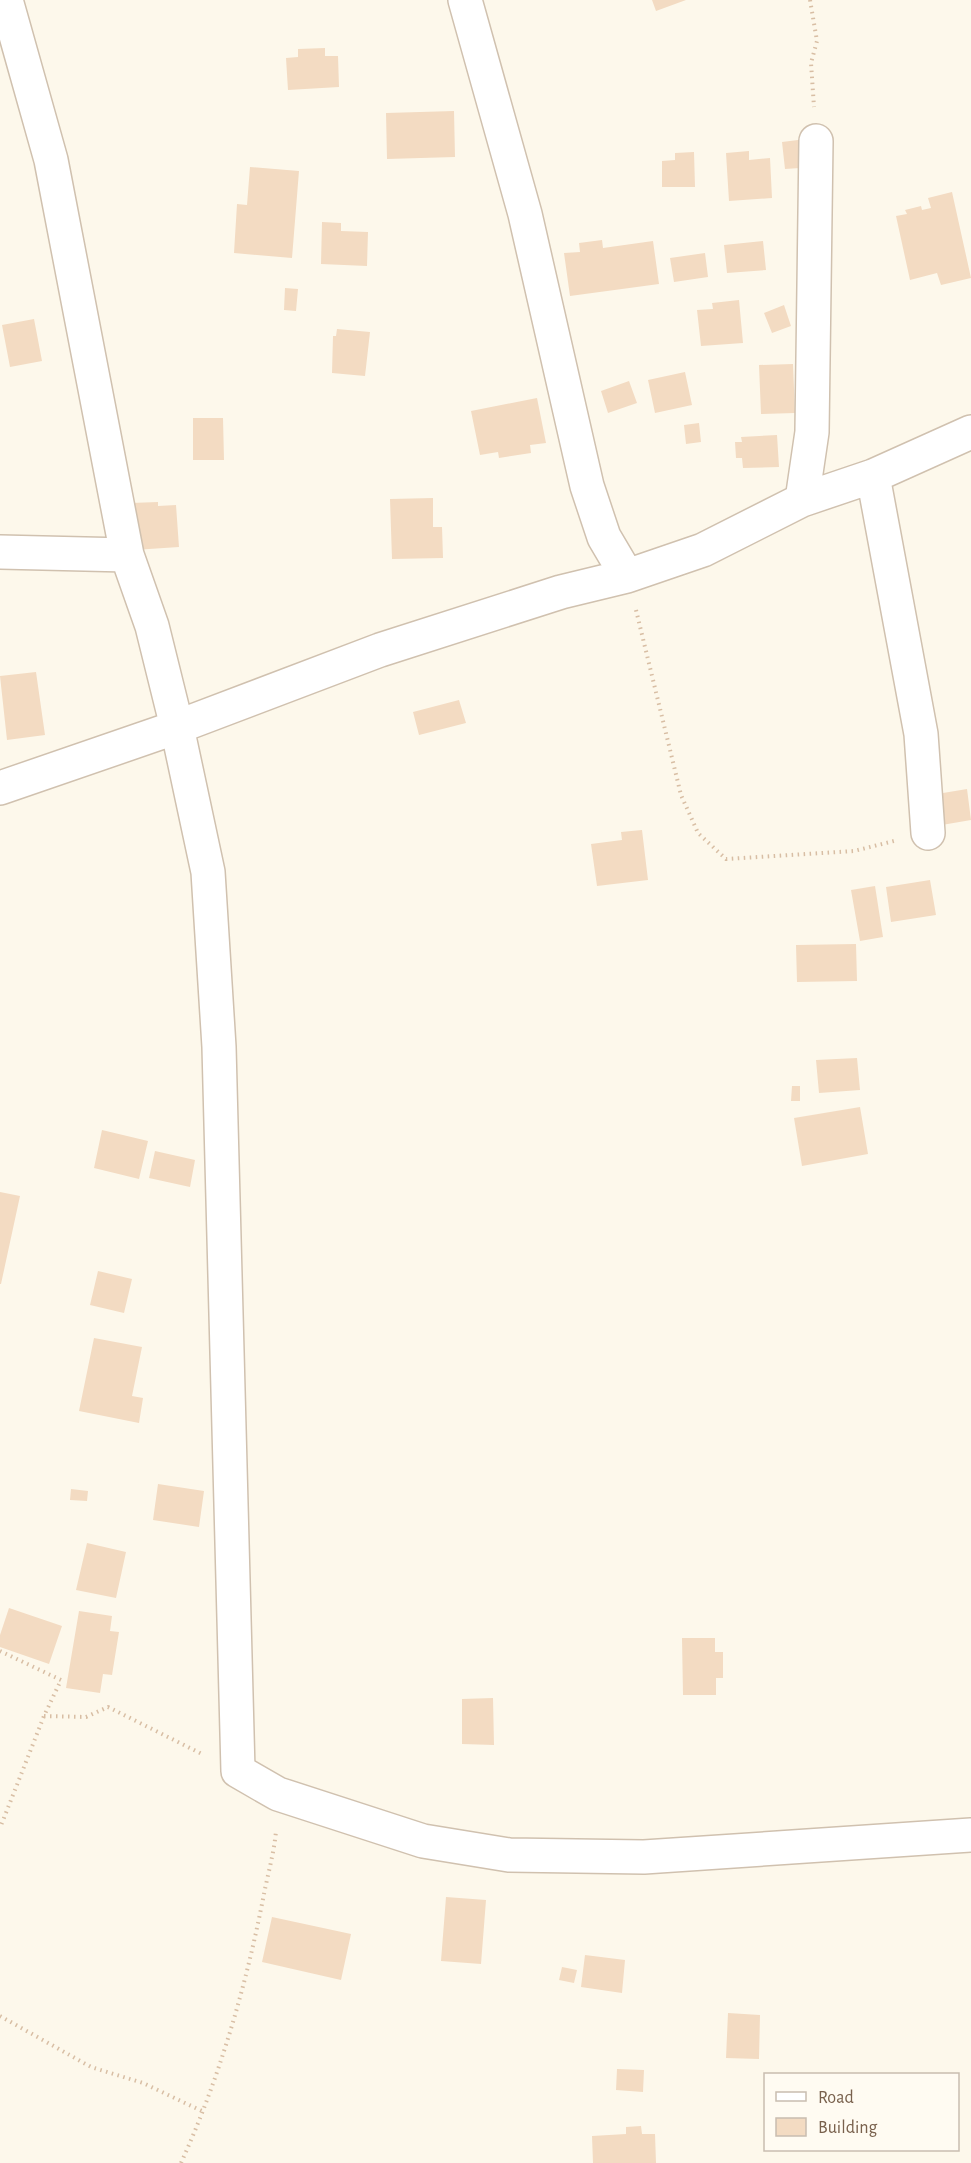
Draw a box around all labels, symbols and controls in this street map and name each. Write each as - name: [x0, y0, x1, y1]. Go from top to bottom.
- legend: [764, 2073, 959, 2151]
- text: Road: [818, 2089, 854, 2107]
- text: Building: [818, 2119, 878, 2137]

